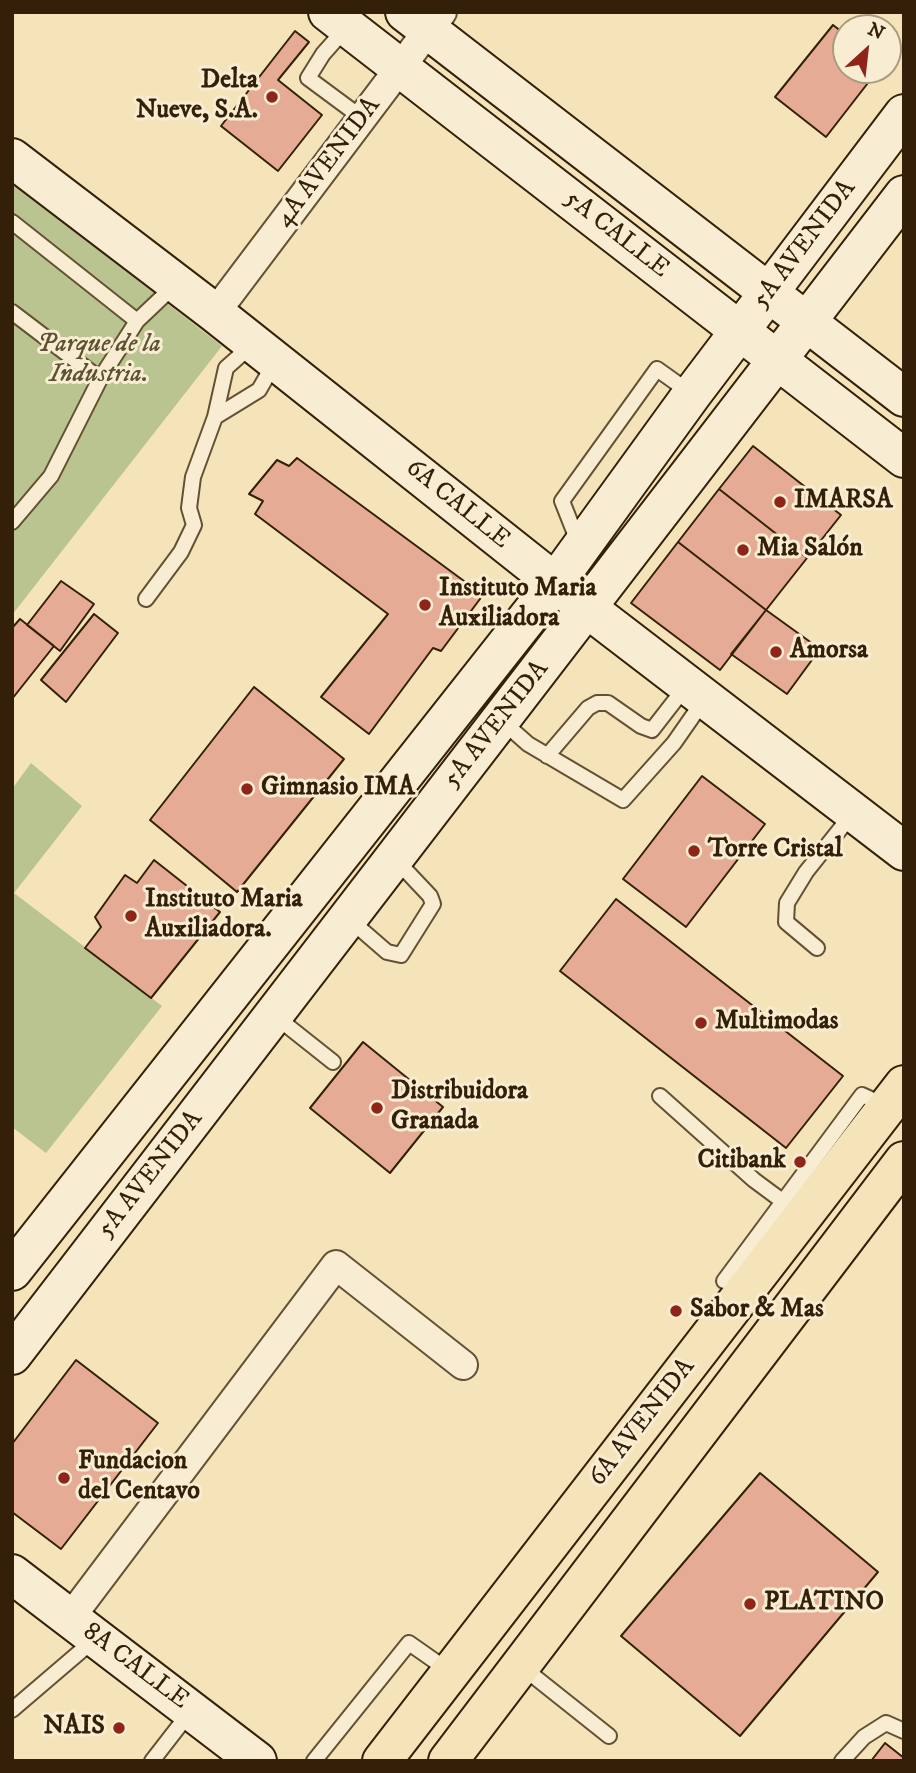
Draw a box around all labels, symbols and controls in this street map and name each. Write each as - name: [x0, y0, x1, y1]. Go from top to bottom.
- north arrow: [832, 14, 902, 84]
- text: N: [864, 18, 888, 45]
- place label: Delta Nueve, S.A.: [136, 66, 258, 128]
- marker: Delta Nueve, S.A.: [264, 89, 280, 105]
- street label: 4A AVENIDA: [270, 92, 388, 234]
- street label: 5A AVENIDA: [746, 174, 864, 316]
- street label: 5A CALLE: [557, 184, 675, 286]
- park label: Parque de la Industria.: [37, 330, 161, 392]
- street label: 6A CALLE: [398, 453, 516, 557]
- place label: IMARSA: [794, 486, 893, 518]
- marker: IMARSA: [772, 494, 788, 510]
- place label: Mia Salón: [757, 534, 863, 566]
- marker: Mia Salón: [735, 542, 751, 558]
- place label: Instituto Maria Auxiliadora: [439, 574, 597, 636]
- marker: Instituto Maria Auxiliadora: [417, 597, 433, 613]
- place label: Amorsa: [790, 636, 868, 668]
- marker: Amorsa: [768, 644, 784, 660]
- street label: 5A AVENIDA: [437, 655, 557, 795]
- place label: Gimnasio IMA: [261, 773, 415, 805]
- marker: Gimnasio IMA: [239, 781, 255, 797]
- place label: Torre Cristal: [708, 835, 843, 867]
- marker: Torre Cristal: [686, 843, 702, 859]
- place label: Instituto Maria Auxiliadora.: [145, 885, 303, 946]
- marker: Instituto Maria Auxiliadora.: [123, 908, 139, 924]
- place label: Multimodas: [715, 1007, 838, 1039]
- marker: Multimodas: [693, 1015, 709, 1031]
- place label: Distribuidora Granada: [391, 1077, 528, 1138]
- marker: Distribuidora Granada: [369, 1100, 385, 1116]
- street label: 5A AVENIDA: [91, 1105, 211, 1245]
- place label: Citibank: [698, 1146, 786, 1178]
- marker: Citibank: [792, 1154, 808, 1170]
- place label: Sabor & Mas: [690, 1295, 824, 1327]
- marker: Sabor & Mas: [668, 1303, 684, 1319]
- street label: 6A AVENIDA: [583, 1353, 703, 1493]
- place label: Fundacion del Centavo: [78, 1447, 200, 1508]
- marker: Fundacion del Centavo: [56, 1470, 72, 1486]
- place label: PLATINO: [764, 1588, 884, 1620]
- marker: PLATINO: [742, 1596, 758, 1612]
- street label: 8A CALLE: [76, 1617, 194, 1717]
- place label: NAIS: [43, 1712, 105, 1744]
- marker: NAIS: [111, 1720, 127, 1736]

